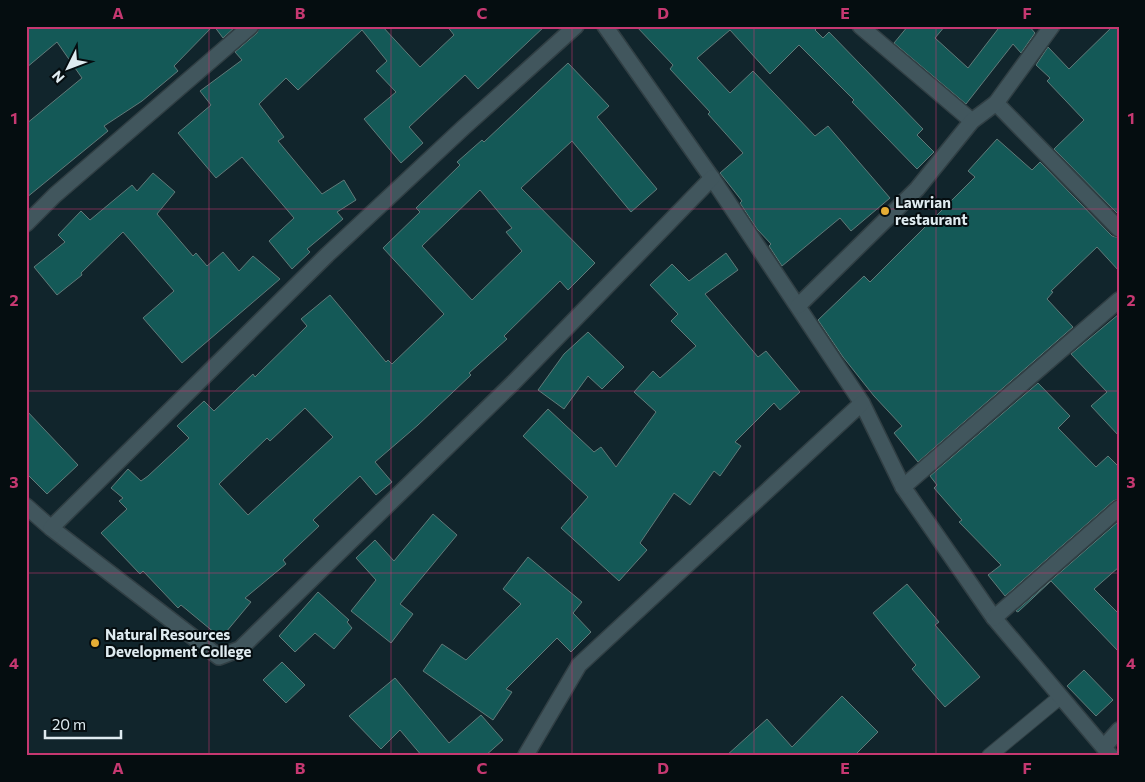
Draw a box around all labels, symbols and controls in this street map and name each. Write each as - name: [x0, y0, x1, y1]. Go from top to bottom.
- text: A: [112, 3, 124, 22]
- text: B: [295, 3, 306, 22]
- text: C: [477, 3, 488, 22]
- text: D: [657, 3, 669, 22]
- text: E: [840, 3, 850, 22]
- text: F: [1022, 3, 1032, 22]
- north arrow: [42, 42, 92, 92]
- text: N: [48, 67, 68, 87]
- text: 1: [10, 108, 18, 127]
- text: 1: [1127, 108, 1135, 127]
- place label: Lawrian restaurant: [895, 193, 968, 228]
- marker: Lawrian restaurant: [879, 205, 891, 217]
- text: 2: [9, 290, 19, 309]
- text: 2: [1126, 290, 1136, 309]
- text: 3: [9, 472, 19, 491]
- text: 3: [1126, 472, 1136, 491]
- place label: Natural Resources Development College: [105, 625, 252, 660]
- marker: Natural Resources Development College: [89, 637, 101, 649]
- text: 4: [9, 653, 19, 672]
- text: 4: [1126, 653, 1136, 672]
- scale bar: [45, 707, 121, 739]
- text: 20 m: [52, 715, 86, 733]
- text: A: [112, 758, 124, 777]
- text: B: [295, 758, 306, 777]
- text: C: [477, 758, 488, 777]
- text: D: [657, 758, 669, 777]
- text: E: [840, 758, 850, 777]
- text: F: [1022, 758, 1032, 777]

